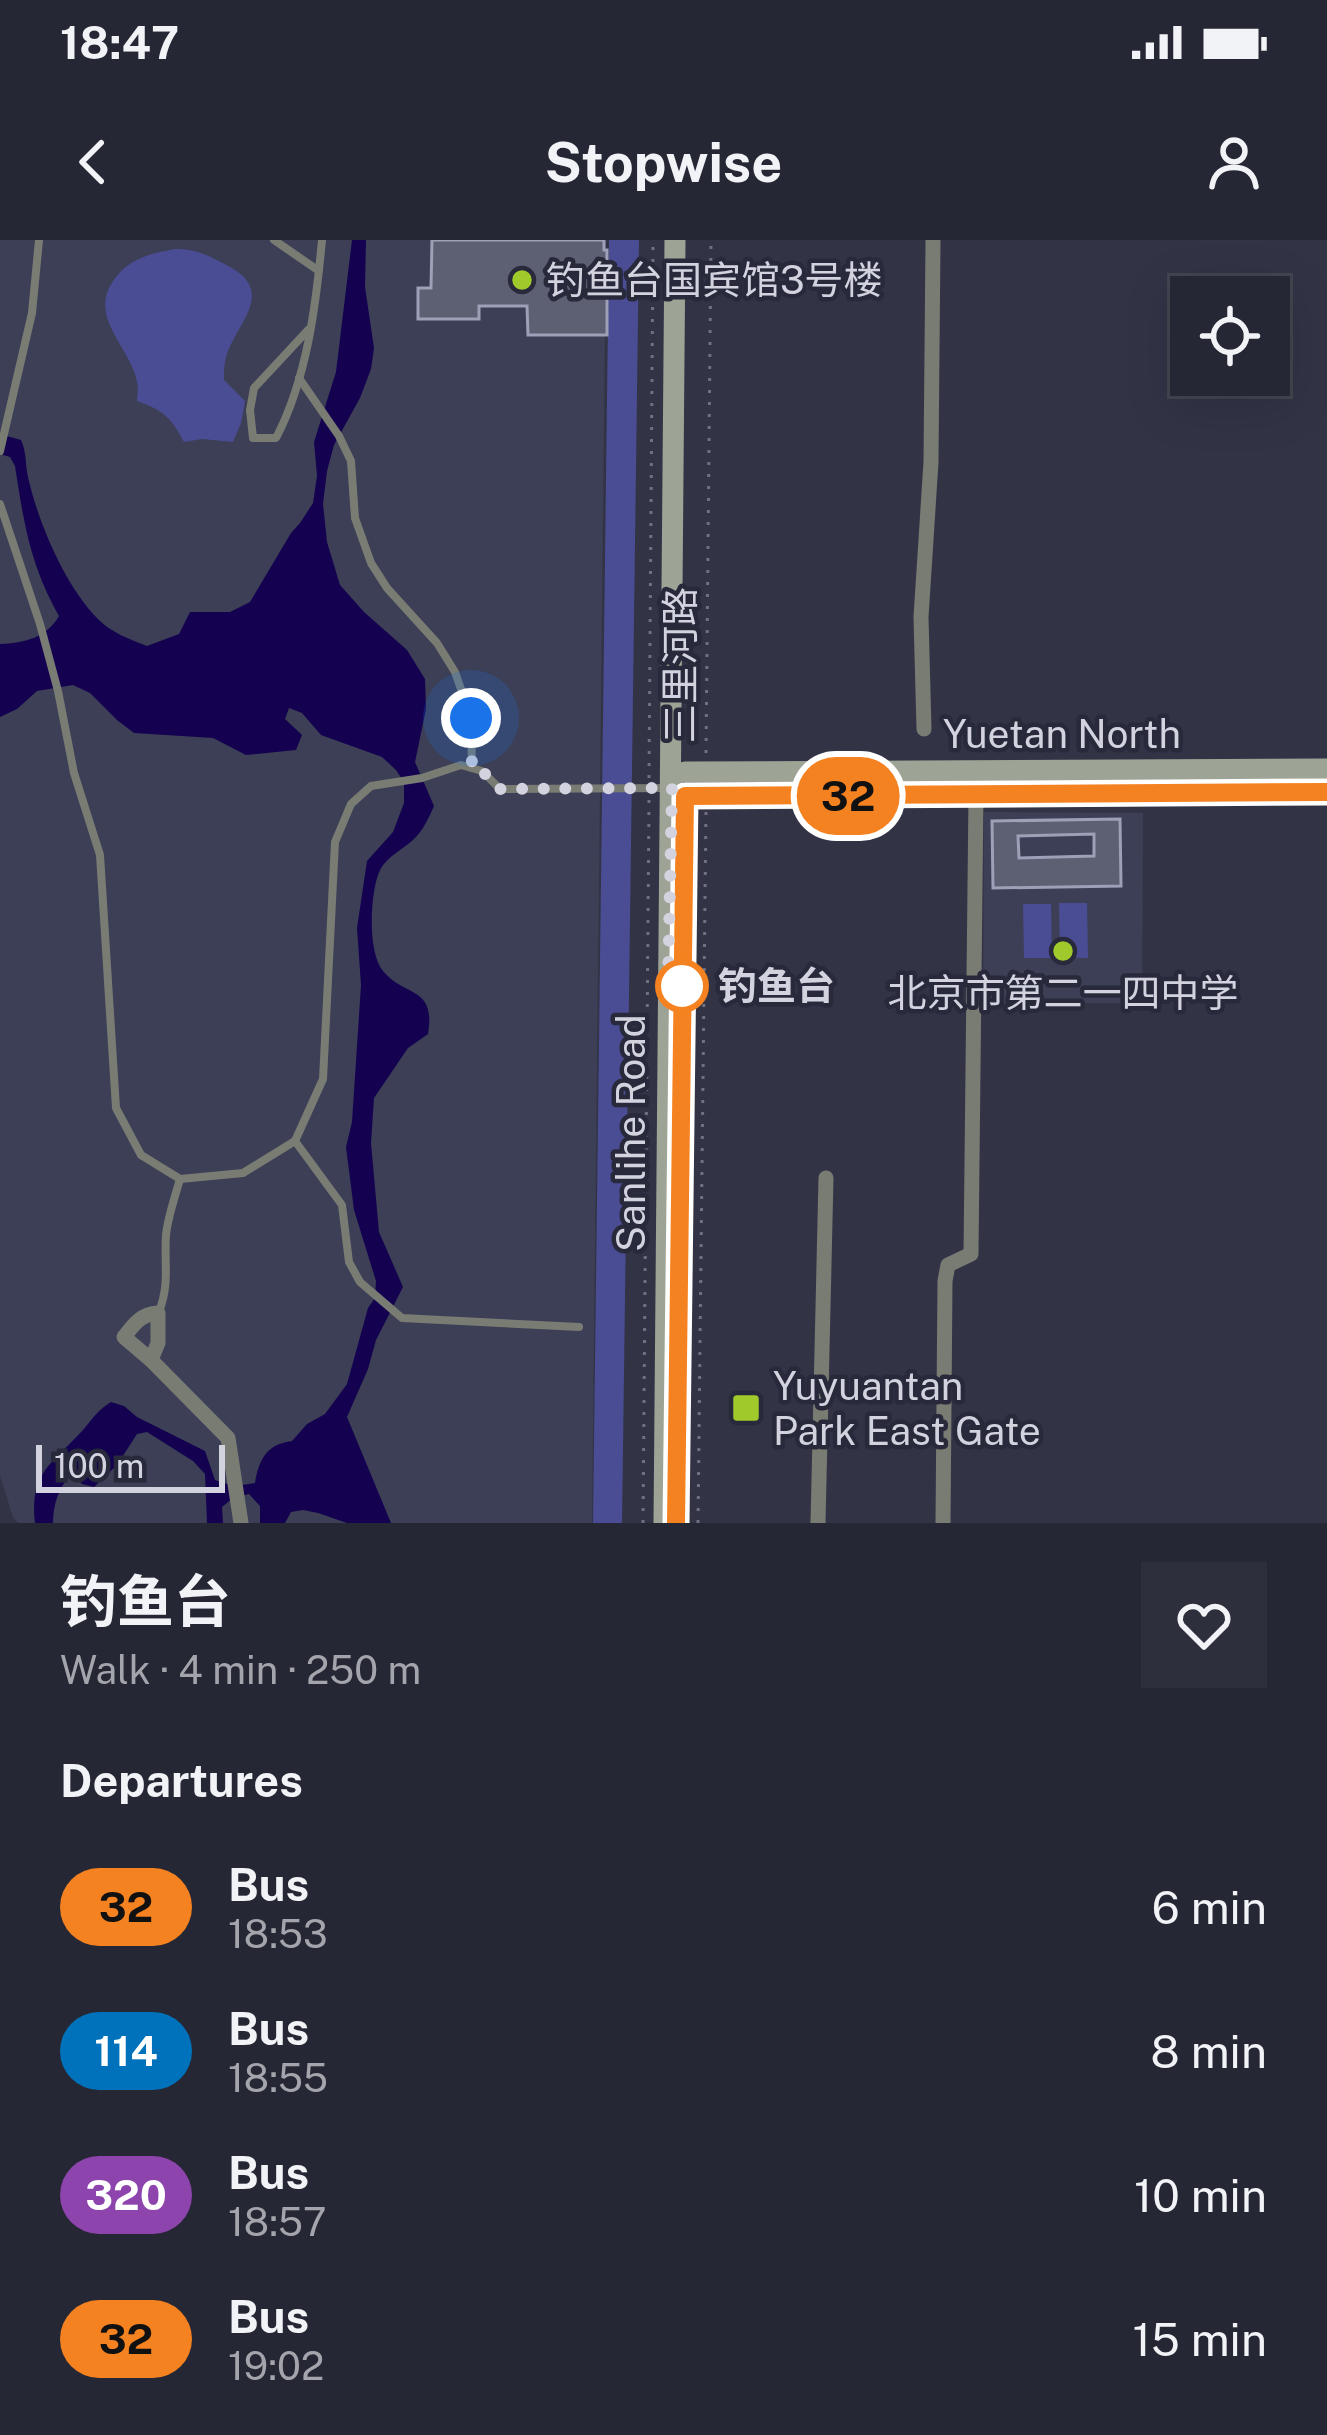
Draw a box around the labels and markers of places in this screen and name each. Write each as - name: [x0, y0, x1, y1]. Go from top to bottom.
- place label: 钓鱼台国宾馆3号楼: [546, 257, 883, 303]
- marker: 钓鱼台国宾馆3号楼: [509, 267, 535, 293]
- marker: 北京市第二一四中学: [1050, 938, 1076, 964]
- marker: 钓鱼台: [657, 961, 707, 1011]
- place label: 钓鱼台: [718, 963, 835, 1009]
- place label: 北京市第二一四中学: [887, 970, 1239, 1016]
- place label: Yuyuantan Park East Gate: [773, 1363, 1041, 1454]
- marker: Yuyuantan Park East Gate: [730, 1392, 762, 1424]

